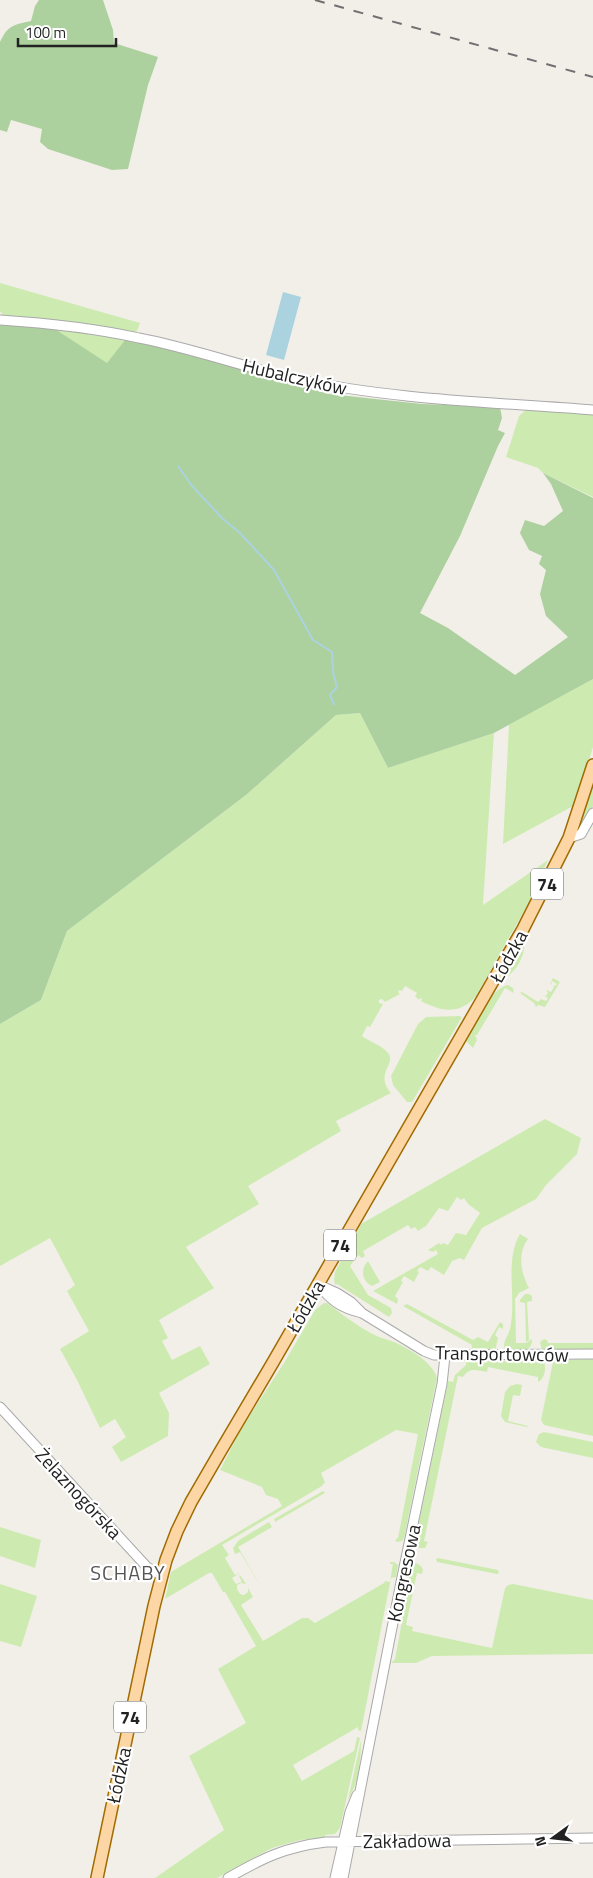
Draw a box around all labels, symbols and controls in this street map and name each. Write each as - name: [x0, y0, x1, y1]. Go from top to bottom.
- scale bar: [18, 15, 115, 47]
- text: 100 m: [25, 21, 66, 44]
- street label: Hubalczyków: [240, 350, 350, 402]
- road number: 74: [531, 869, 563, 900]
- street label: Łódzka: [481, 924, 535, 989]
- road number: 74: [324, 1230, 356, 1260]
- street label: Łódzka: [278, 1274, 332, 1339]
- street label: Transportowców: [435, 1337, 569, 1369]
- street label: Żelaznogórska: [29, 1441, 130, 1546]
- street label: Kongresowa: [379, 1521, 428, 1625]
- district label: SCHABY: [90, 1557, 166, 1588]
- road number: 74: [114, 1701, 146, 1732]
- street label: Łódzka: [98, 1744, 138, 1807]
- north arrow: [528, 1813, 578, 1863]
- street label: Zakładowa: [363, 1825, 452, 1855]
- text: N: [529, 1834, 551, 1849]

